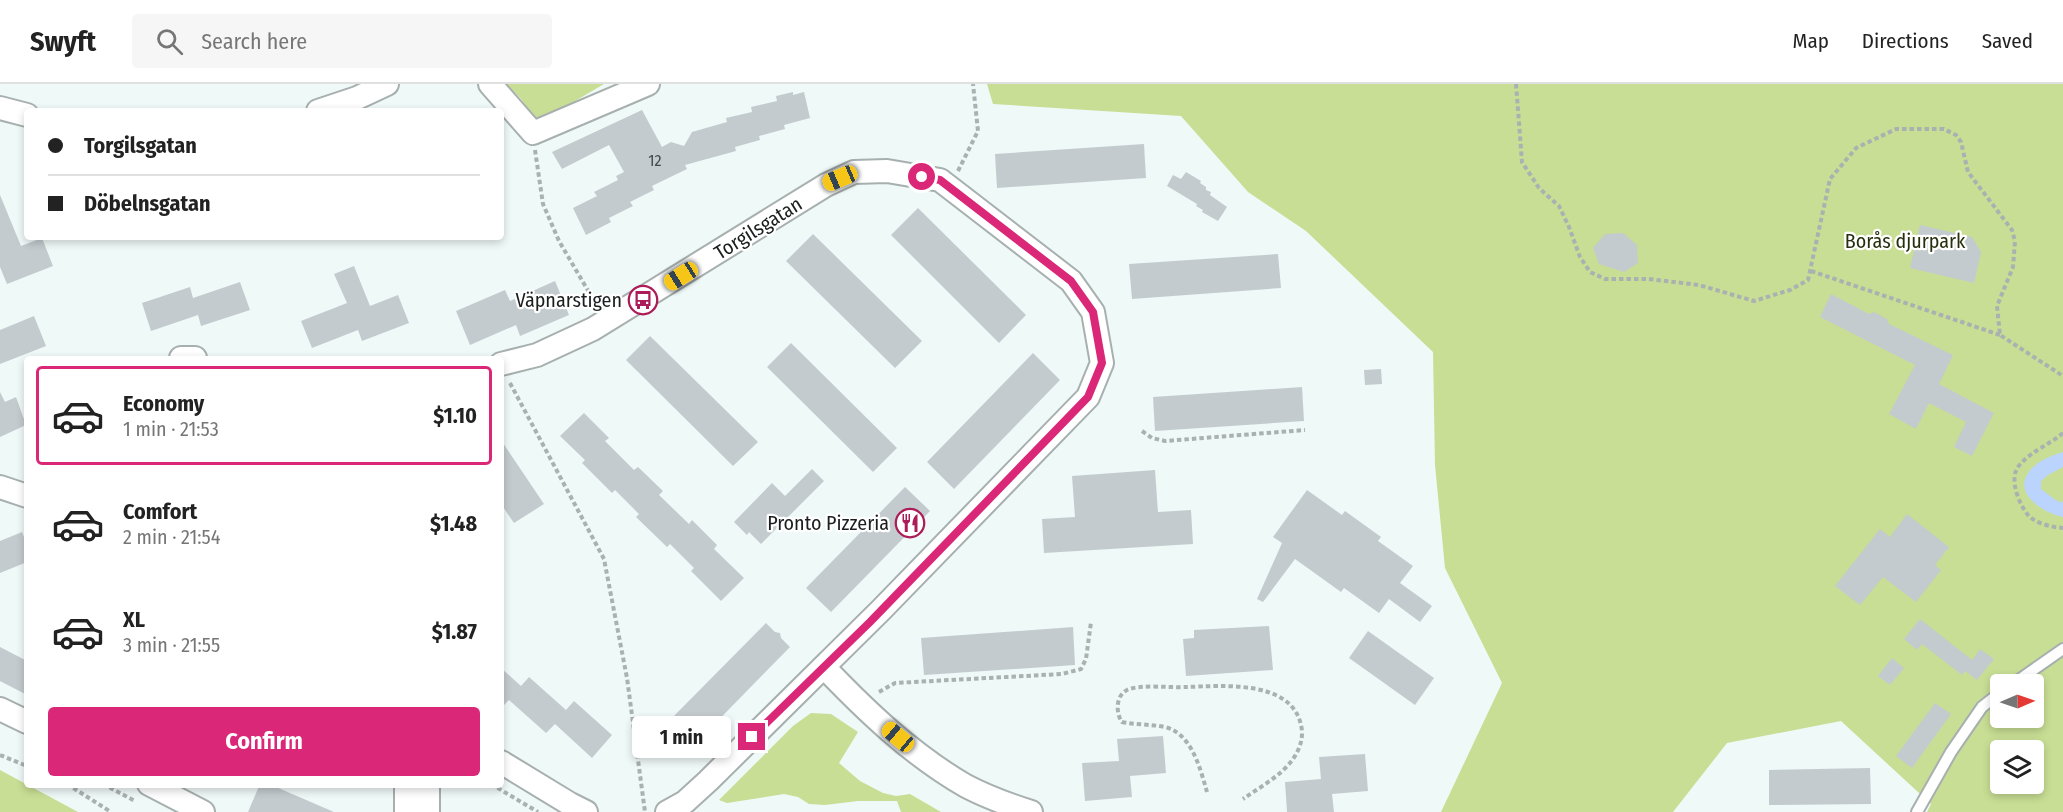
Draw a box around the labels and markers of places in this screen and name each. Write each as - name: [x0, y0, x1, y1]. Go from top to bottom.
- bus stop icon: Väpnarstigen: [627, 284, 659, 316]
- place label: Väpnarstigen: [516, 288, 622, 312]
- restaurant icon: Pronto Pizzeria: [894, 507, 926, 539]
- place label: Pronto Pizzeria: [767, 511, 889, 535]

